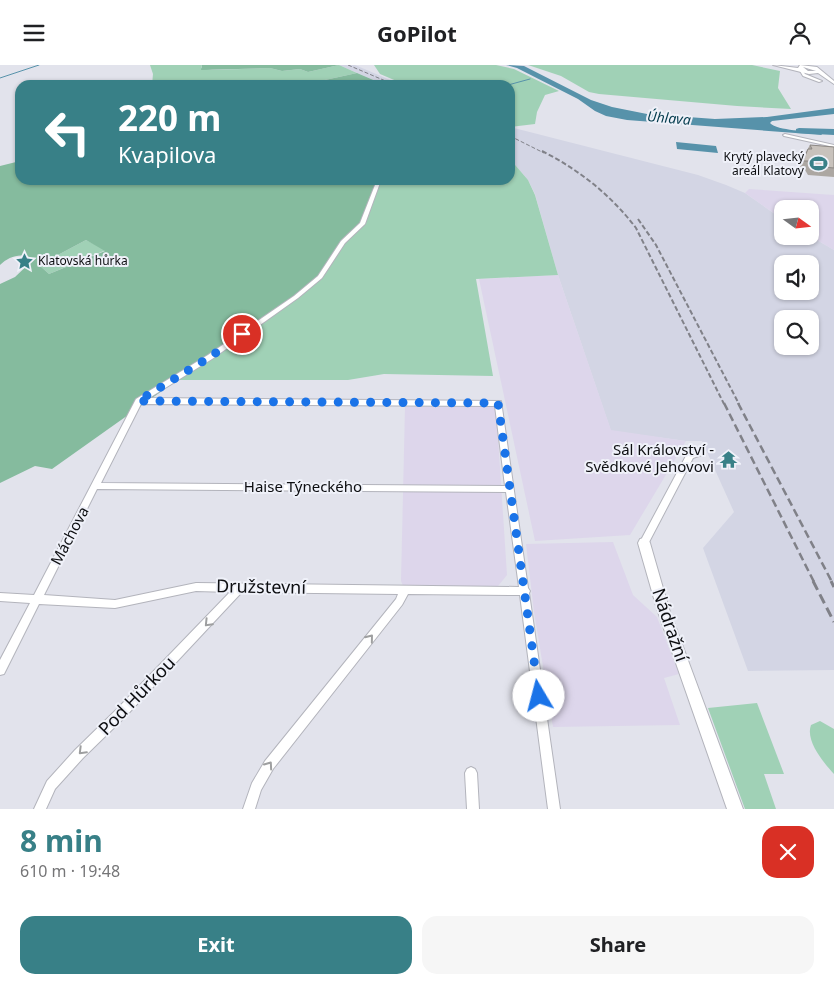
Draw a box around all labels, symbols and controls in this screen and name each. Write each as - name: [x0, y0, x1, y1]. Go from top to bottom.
- text: GoPilot: [377, 18, 457, 48]
- icon: menu: [20, 19, 48, 47]
- icon: person: [786, 19, 814, 47]
- text: 220 m: [118, 94, 221, 141]
- icon: left: [35, 100, 100, 165]
- water label: Úhlava: [646, 106, 692, 129]
- text: Kvapilova: [118, 139, 216, 169]
- place label: Krytý plavecký areál Klatovy: [724, 148, 805, 179]
- sports icon: Krytý plavecký areál Klatovy: [808, 154, 828, 174]
- north arrow: [774, 200, 819, 245]
- map controls: [774, 200, 819, 355]
- place icon: Klatovská hůrka: [14, 251, 34, 271]
- place label: Klatovská hůrka: [38, 252, 128, 269]
- button: sound: [774, 255, 819, 300]
- button: search: [774, 310, 819, 355]
- pin: [221, 313, 263, 355]
- icon: arrive: [228, 320, 256, 348]
- place label: Sál Království - Svědkové Jehovovi: [585, 439, 714, 476]
- temple icon: Sál Království - Svědkové Jehovovi: [718, 449, 738, 469]
- street label: Haise Týneckého: [244, 476, 362, 496]
- street label: Máchova: [45, 503, 93, 568]
- street label: Družstevní: [216, 573, 307, 599]
- street label: Nádražní: [647, 585, 695, 665]
- one-way arrow: [205, 617, 214, 626]
- one-way arrow: [365, 635, 373, 644]
- street label: Pod Hůrkou: [93, 651, 180, 740]
- position arrow: [512, 669, 564, 721]
- one-way arrow: [79, 745, 88, 754]
- one-way arrow: [263, 761, 272, 771]
- text: 8 min: [20, 820, 103, 861]
- button: close: [762, 826, 814, 878]
- text: 610 m · 19:48: [20, 860, 120, 882]
- button: Exit: [20, 916, 412, 974]
- button: Share: [422, 916, 814, 974]

